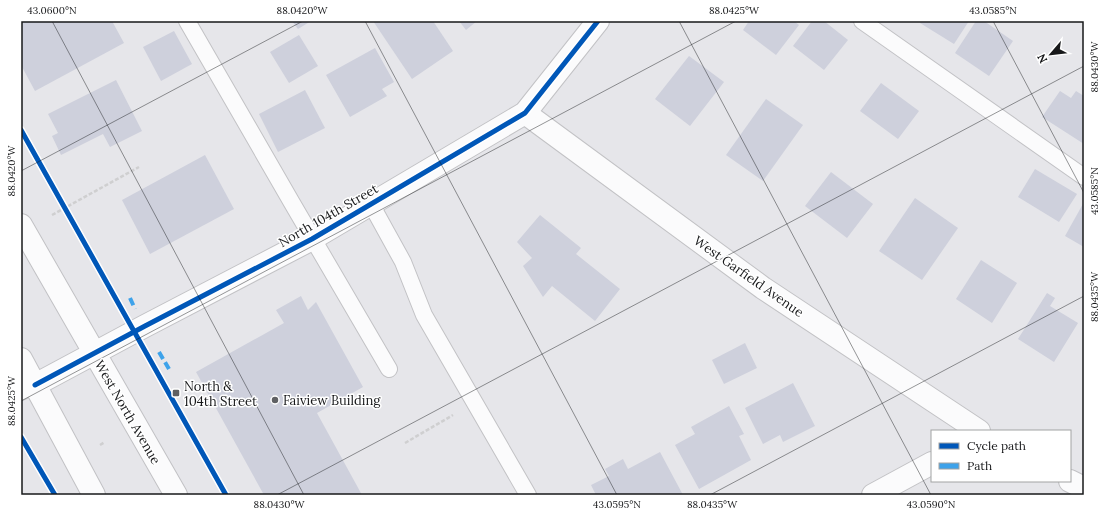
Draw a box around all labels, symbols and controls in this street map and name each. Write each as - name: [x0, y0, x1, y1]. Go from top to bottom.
- text: 43.0600°N: [27, 4, 77, 17]
- text: 88.0420°W: [277, 4, 328, 17]
- text: 88.0425°W: [709, 4, 760, 17]
- text: 43.0585°N: [969, 4, 1017, 17]
- north arrow: [1031, 34, 1071, 74]
- text: 88.0430°W: [1088, 40, 1101, 92]
- text: N: [1034, 51, 1050, 66]
- text: 88.0420°W: [5, 145, 18, 196]
- text: 43.0585°N: [1088, 167, 1101, 215]
- street label: North 104th Street: [275, 180, 381, 251]
- street label: West Garfield Avenue: [691, 232, 807, 321]
- text: 88.0435°W: [1088, 271, 1101, 322]
- street label: West North Avenue: [91, 357, 164, 467]
- text: 88.0425°W: [5, 375, 18, 426]
- place label: North & 104th Street: [184, 378, 257, 410]
- marker: North & 104th Street: [171, 388, 181, 398]
- place label: Faiview Building: [283, 392, 381, 409]
- marker: Faiview Building: [270, 395, 280, 405]
- legend: [931, 430, 1071, 482]
- text: Cycle path: [967, 438, 1026, 453]
- text: Path: [967, 458, 992, 473]
- text: 88.0430°W: [254, 498, 306, 511]
- text: 43.0595°N: [593, 498, 641, 511]
- text: 88.0435°W: [687, 498, 738, 511]
- text: 43.0590°N: [907, 498, 956, 511]

